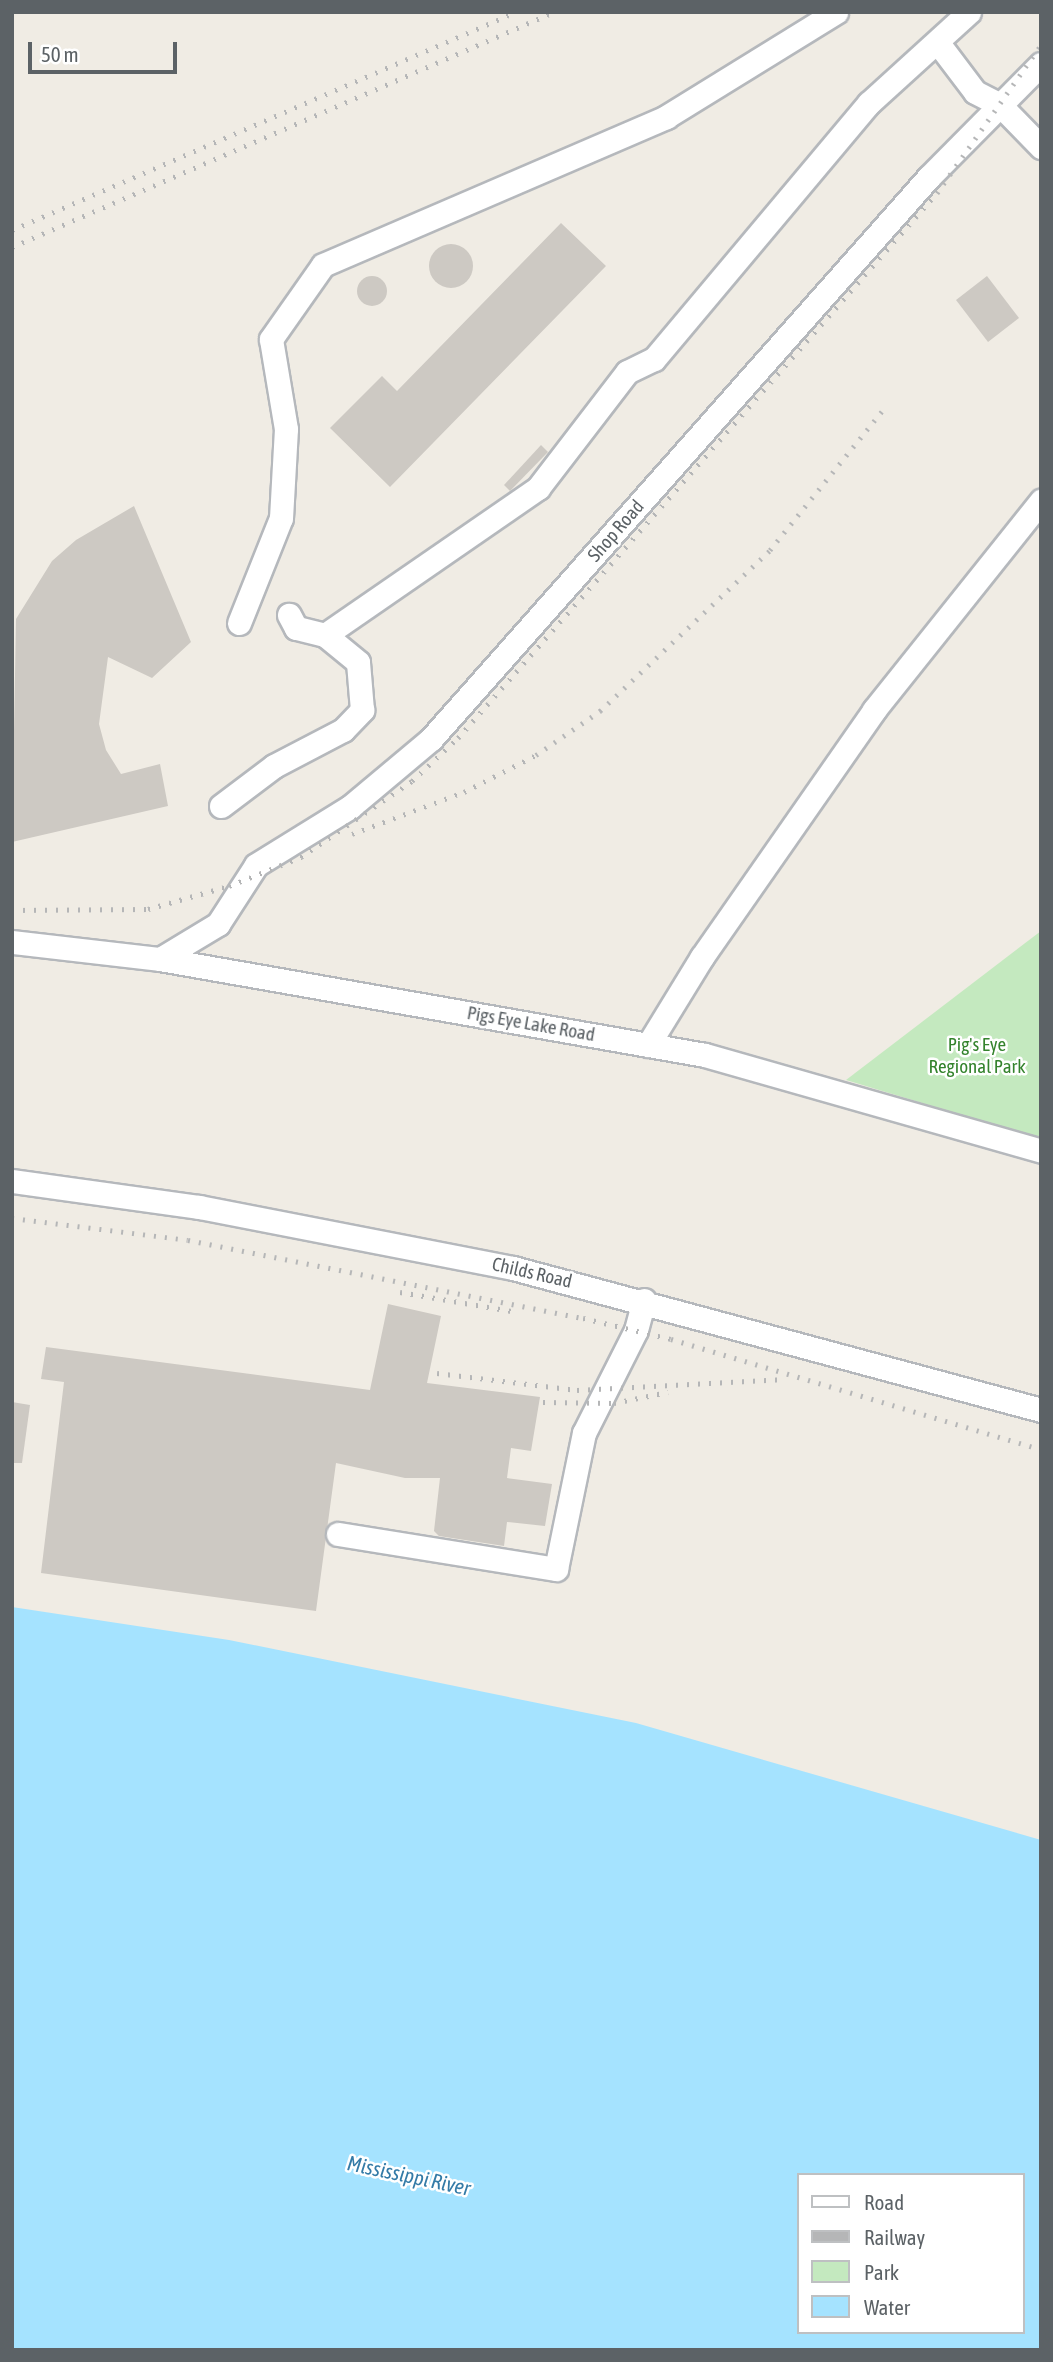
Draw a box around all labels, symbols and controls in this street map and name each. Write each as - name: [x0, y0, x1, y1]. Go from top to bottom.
- scale bar: [32, 28, 180, 72]
- text: 50 m: [41, 42, 79, 66]
- street label: Shop Road: [583, 496, 649, 566]
- street label: Pigs Eye Lake Road: [465, 1002, 597, 1046]
- park label: Pig's Eye Regional Park: [928, 1034, 1026, 1078]
- street label: Childs Road: [490, 1253, 574, 1293]
- water label: Mississippi River: [345, 2150, 473, 2200]
- legend: [797, 2173, 1025, 2334]
- text: Road: [864, 2190, 904, 2214]
- text: Railway: [864, 2225, 925, 2249]
- text: Park: [864, 2260, 899, 2284]
- text: Water: [864, 2295, 910, 2319]

